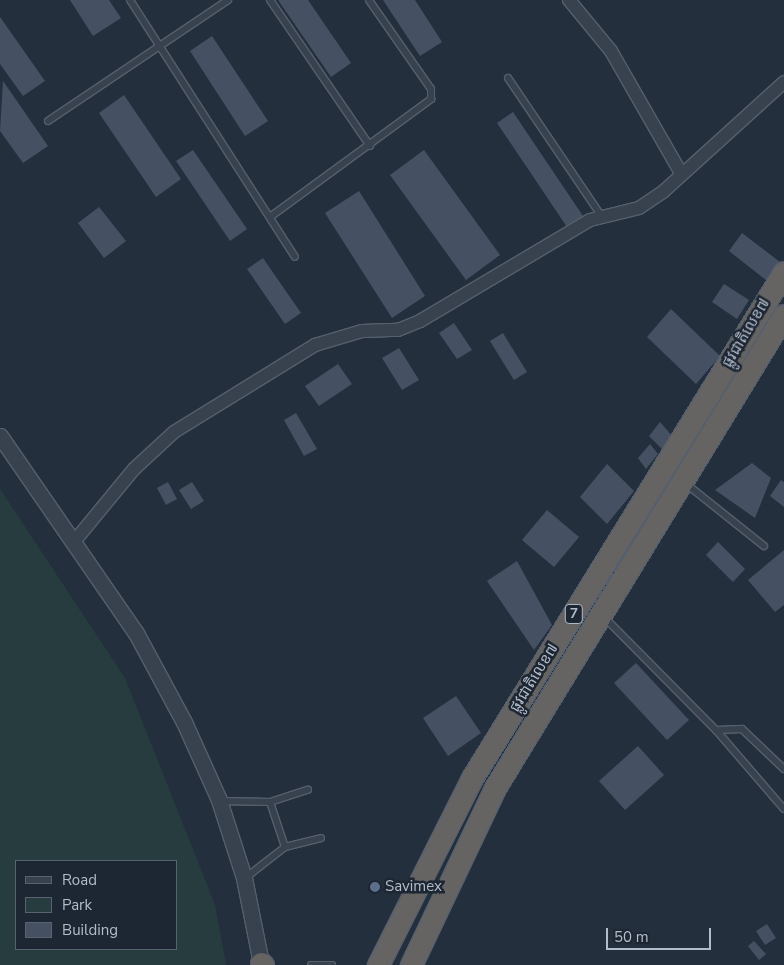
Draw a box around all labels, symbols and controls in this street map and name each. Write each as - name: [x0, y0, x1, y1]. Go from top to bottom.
- street label: ផ្លូវជាតិលេខ៧: [718, 295, 774, 371]
- road number: 7: [564, 602, 584, 626]
- street label: ផ្លូវជាតិលេខ៧: [506, 640, 562, 716]
- legend: [15, 860, 178, 950]
- text: Road: [62, 870, 97, 890]
- place label: Savimex: [385, 878, 442, 896]
- marker: Savimex: [369, 881, 381, 893]
- text: Park: [62, 895, 92, 915]
- scale bar: [609, 918, 714, 950]
- text: Building: [62, 920, 118, 940]
- text: 50 m: [614, 927, 649, 947]

